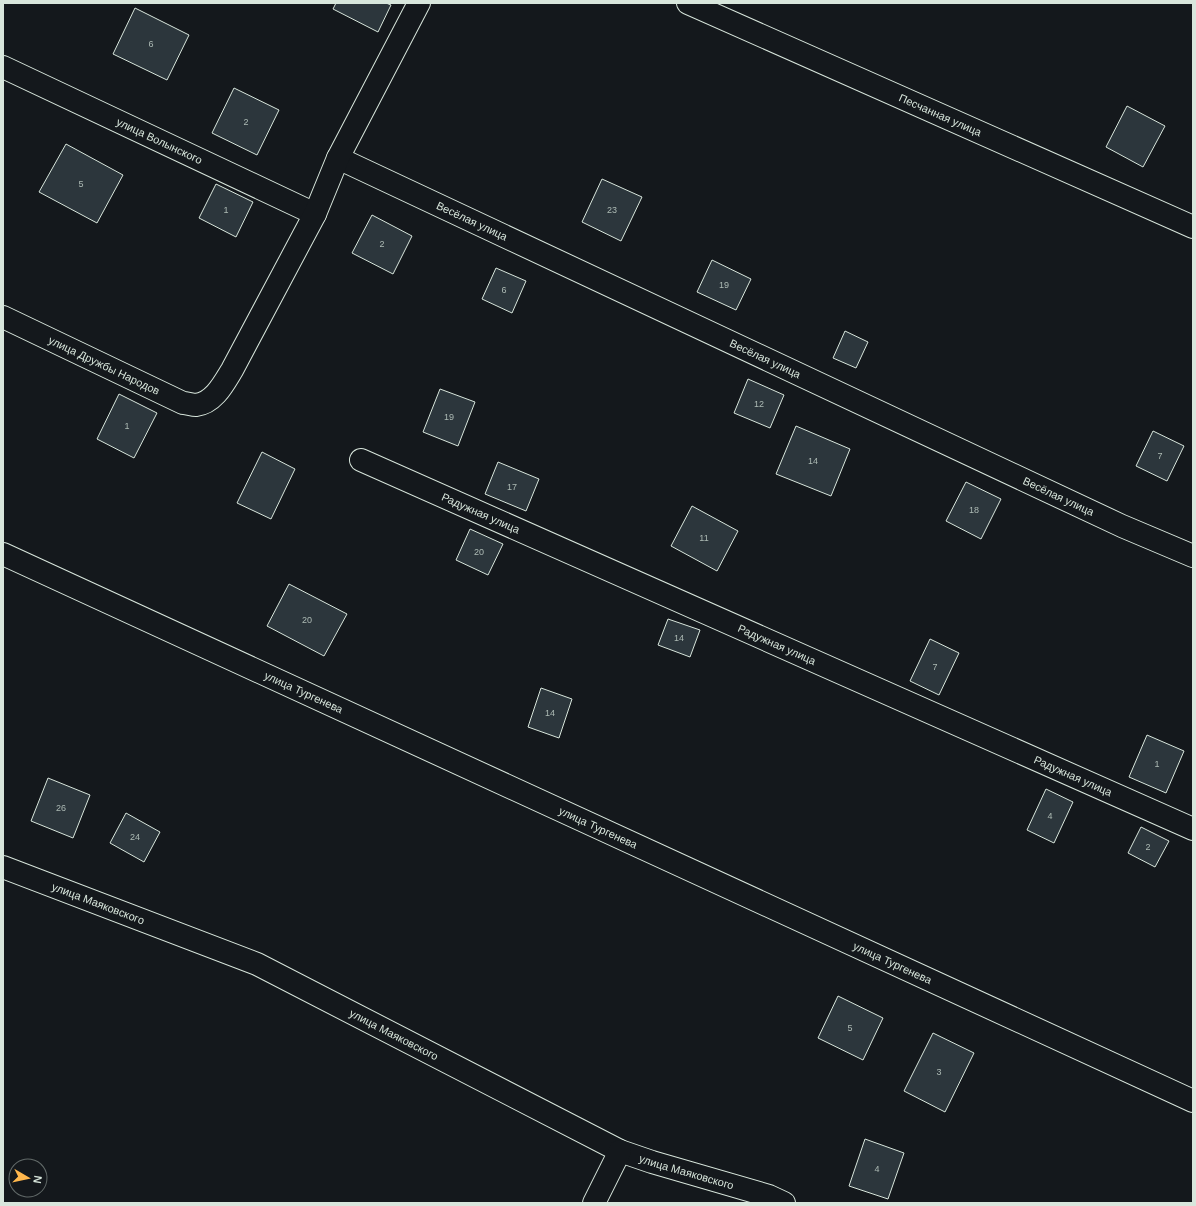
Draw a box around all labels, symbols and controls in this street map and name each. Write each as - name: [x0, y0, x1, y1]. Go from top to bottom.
- house number: 6: [148, 39, 154, 49]
- street label: Песчанная улица: [897, 91, 984, 139]
- street label: улица Волынского: [115, 115, 204, 166]
- house number: 2: [243, 117, 249, 127]
- house number: 5: [78, 179, 84, 189]
- street label: Весёлая улица: [435, 199, 510, 243]
- house number: 1: [223, 205, 229, 215]
- house number: 23: [607, 205, 617, 215]
- house number: 2: [379, 239, 385, 249]
- house number: 19: [719, 280, 729, 290]
- house number: 6: [501, 285, 507, 295]
- street label: улица Дружбы Народов: [47, 334, 162, 397]
- street label: Весёлая улица: [728, 337, 803, 381]
- house number: 12: [754, 399, 764, 409]
- house number: 19: [444, 412, 454, 422]
- house number: 1: [124, 421, 130, 431]
- house number: 7: [1157, 451, 1163, 461]
- house number: 14: [808, 456, 818, 466]
- street label: Весёлая улица: [1021, 474, 1097, 518]
- house number: 17: [507, 482, 517, 492]
- street label: Радужная улица: [440, 491, 522, 536]
- house number: 18: [969, 505, 979, 515]
- house number: 11: [699, 533, 709, 543]
- house number: 20: [474, 547, 484, 557]
- house number: 20: [302, 615, 312, 625]
- street label: Радужная улица: [736, 622, 819, 667]
- house number: 14: [674, 633, 684, 643]
- house number: 7: [932, 662, 938, 672]
- street label: улица Тургенева: [263, 669, 346, 716]
- house number: 14: [545, 708, 555, 718]
- street label: Радужная улица: [1032, 753, 1115, 799]
- house number: 1: [1154, 759, 1160, 769]
- house number: 26: [56, 803, 66, 813]
- street label: улица Тургенева: [557, 804, 640, 851]
- house number: 4: [1047, 811, 1053, 821]
- house number: 24: [130, 832, 140, 842]
- house number: 2: [1145, 842, 1151, 852]
- street label: улица Маяковского: [50, 880, 146, 926]
- street label: улица Тургенева: [851, 940, 934, 986]
- street label: улица Маяковского: [348, 1007, 440, 1062]
- house number: 5: [847, 1023, 853, 1033]
- house number: 3: [936, 1067, 942, 1077]
- street label: улица Маяковского: [638, 1152, 735, 1191]
- north arrow: [8, 1158, 48, 1198]
- house number: 4: [874, 1164, 880, 1174]
- text: N: [31, 1175, 44, 1184]

